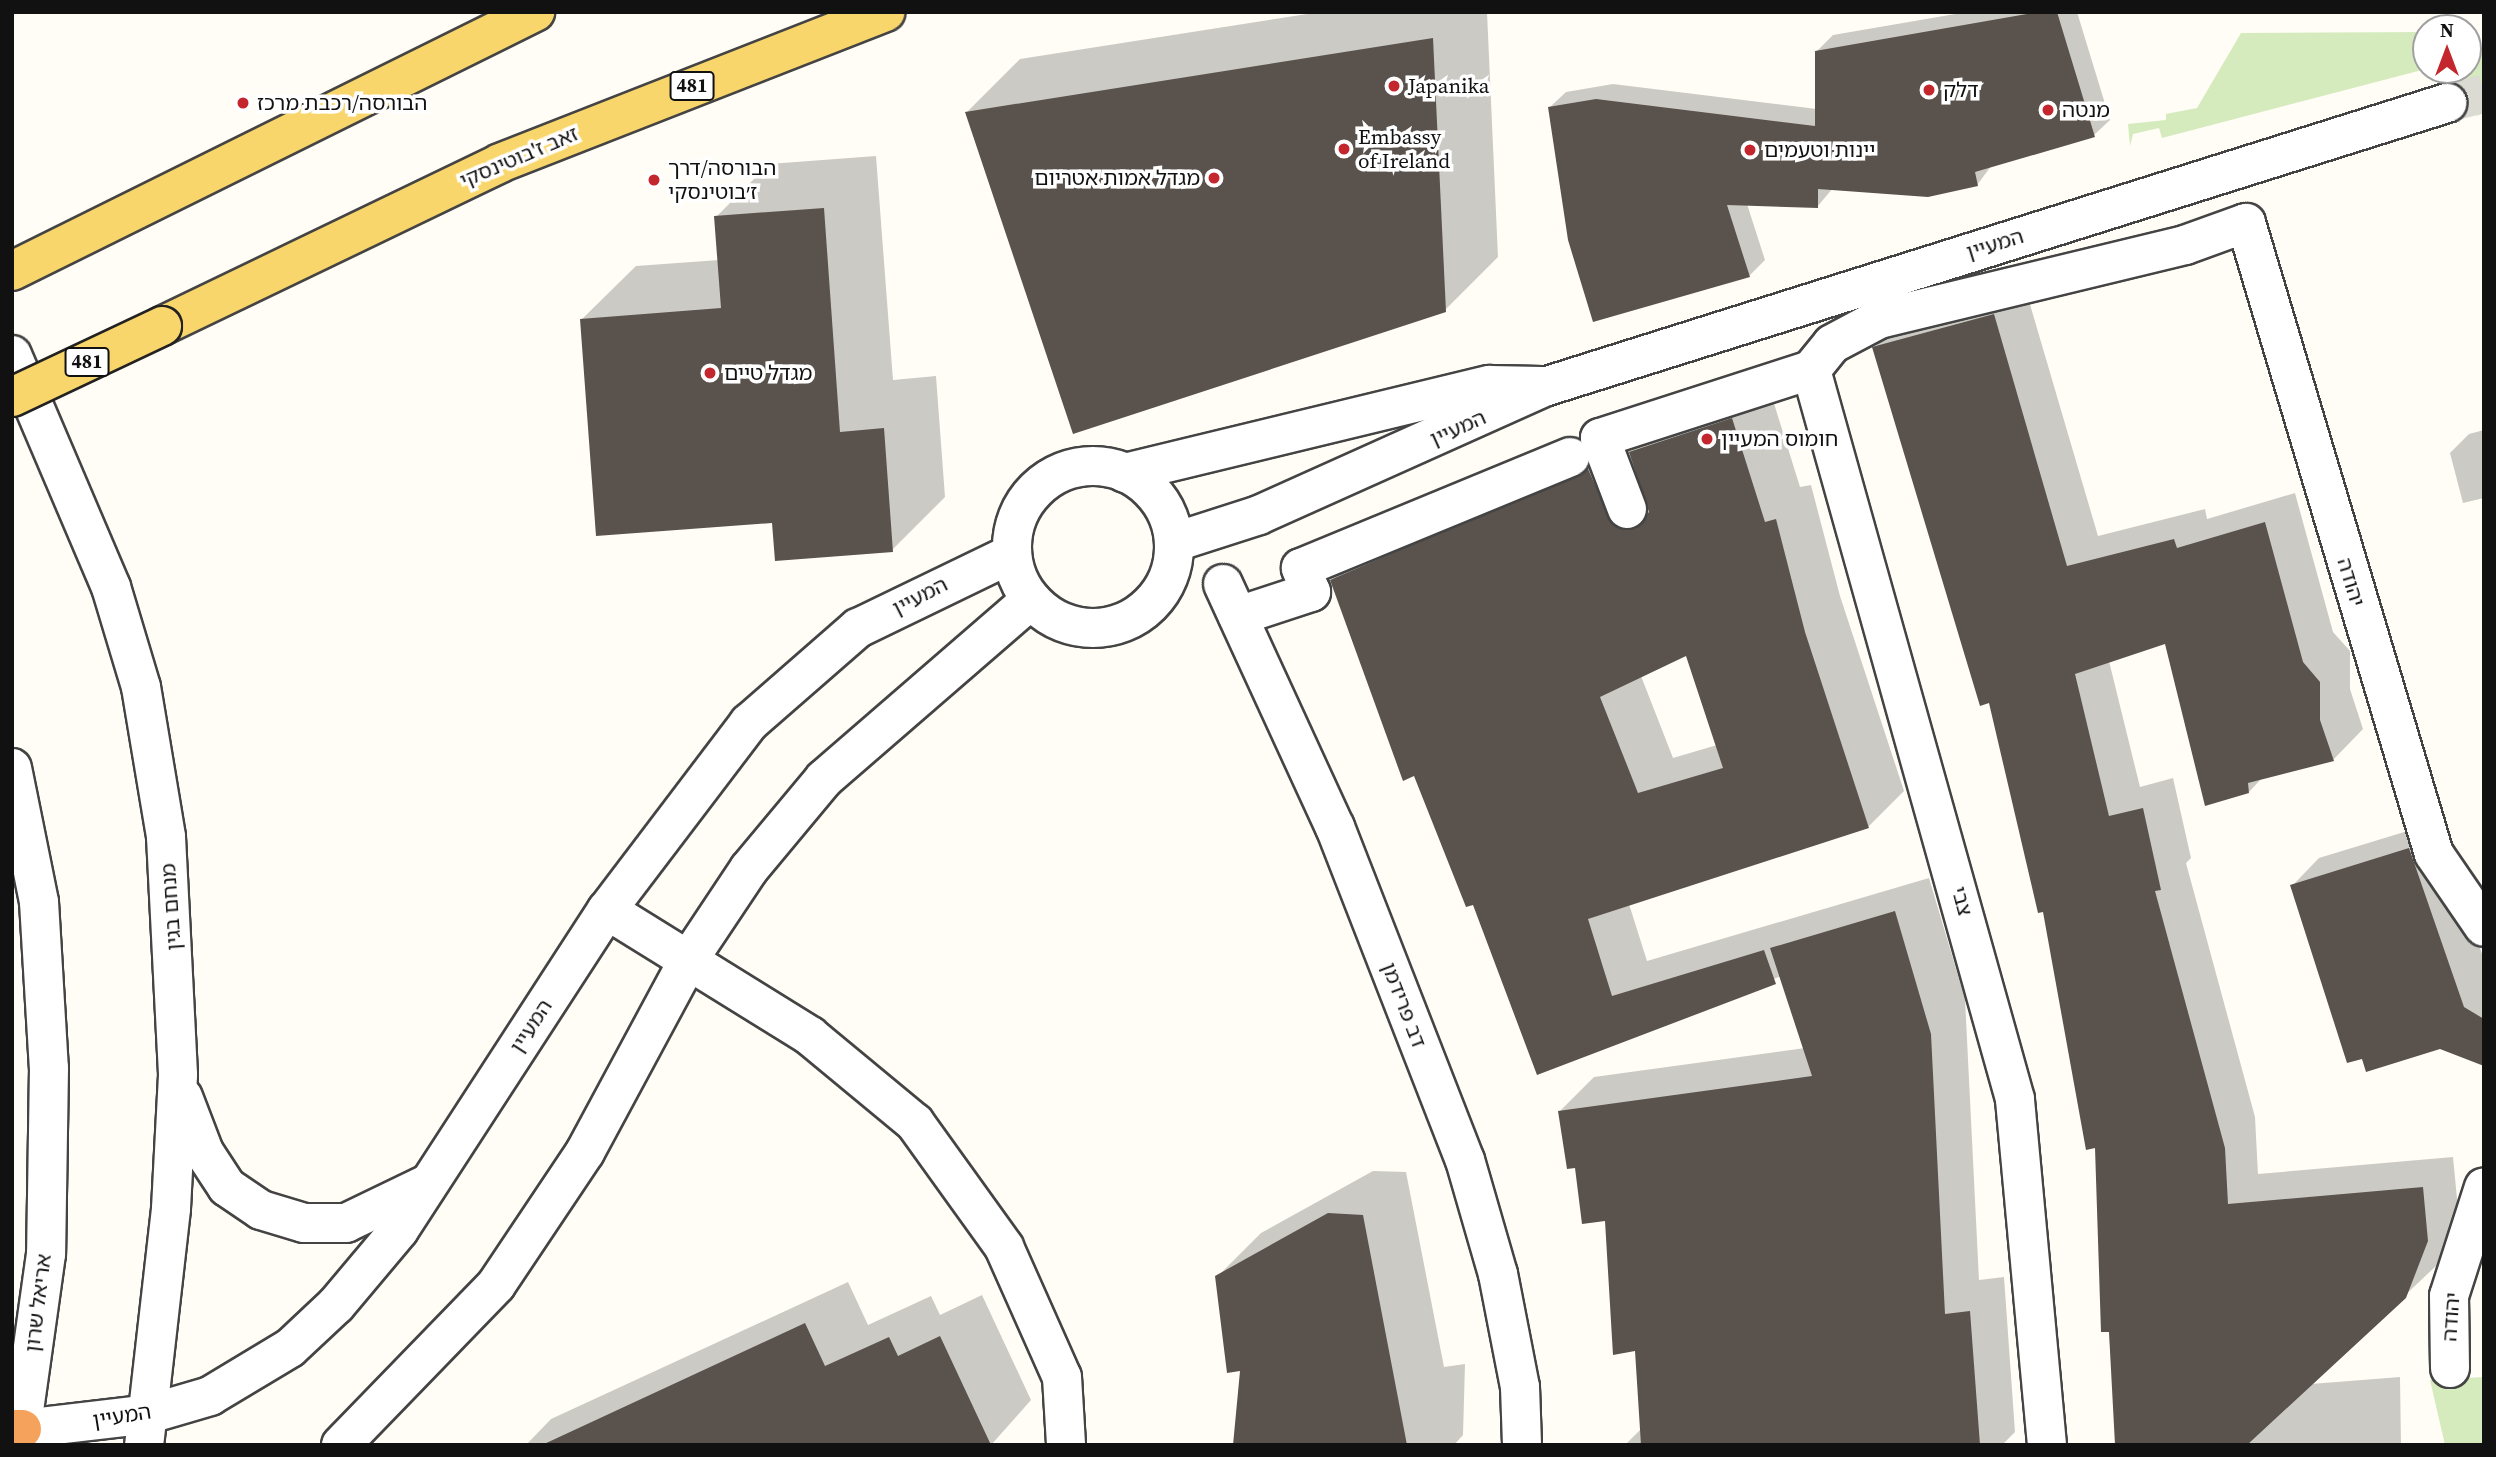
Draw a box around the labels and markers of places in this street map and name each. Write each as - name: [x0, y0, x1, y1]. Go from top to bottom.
- place label: Japanika: [1408, 73, 1490, 99]
- place label: דלק: [1943, 77, 1979, 103]
- marker: Japanika: [1386, 78, 1402, 94]
- marker: דלק: [1921, 82, 1937, 98]
- place label: הבורסה/רכבת מרכז: [257, 90, 427, 116]
- marker: הבורסה/רכבת מרכז: [235, 95, 251, 111]
- place label: מנטה: [2062, 97, 2110, 123]
- marker: מנטה: [2040, 102, 2056, 118]
- place label: Embassy of Ireland: [1358, 124, 1450, 174]
- place label: יינות וטעמים: [1764, 137, 1875, 163]
- marker: Embassy of Ireland: [1336, 141, 1352, 157]
- marker: יינות וטעמים: [1742, 142, 1758, 158]
- place label: הבורסה/דרך ז׳בוטינסקי: [668, 155, 776, 205]
- place label: מגדל אמות אטריום: [1034, 165, 1200, 191]
- marker: מגדל אמות אטריום: [1206, 170, 1222, 186]
- marker: הבורסה/דרך ז׳בוטינסקי: [646, 172, 662, 188]
- place label: מגדל טיים: [724, 360, 812, 386]
- marker: מגדל טיים: [702, 365, 718, 381]
- place label: חומוס המעיין: [1721, 426, 1838, 452]
- marker: חומוס המעיין: [1699, 431, 1715, 447]

